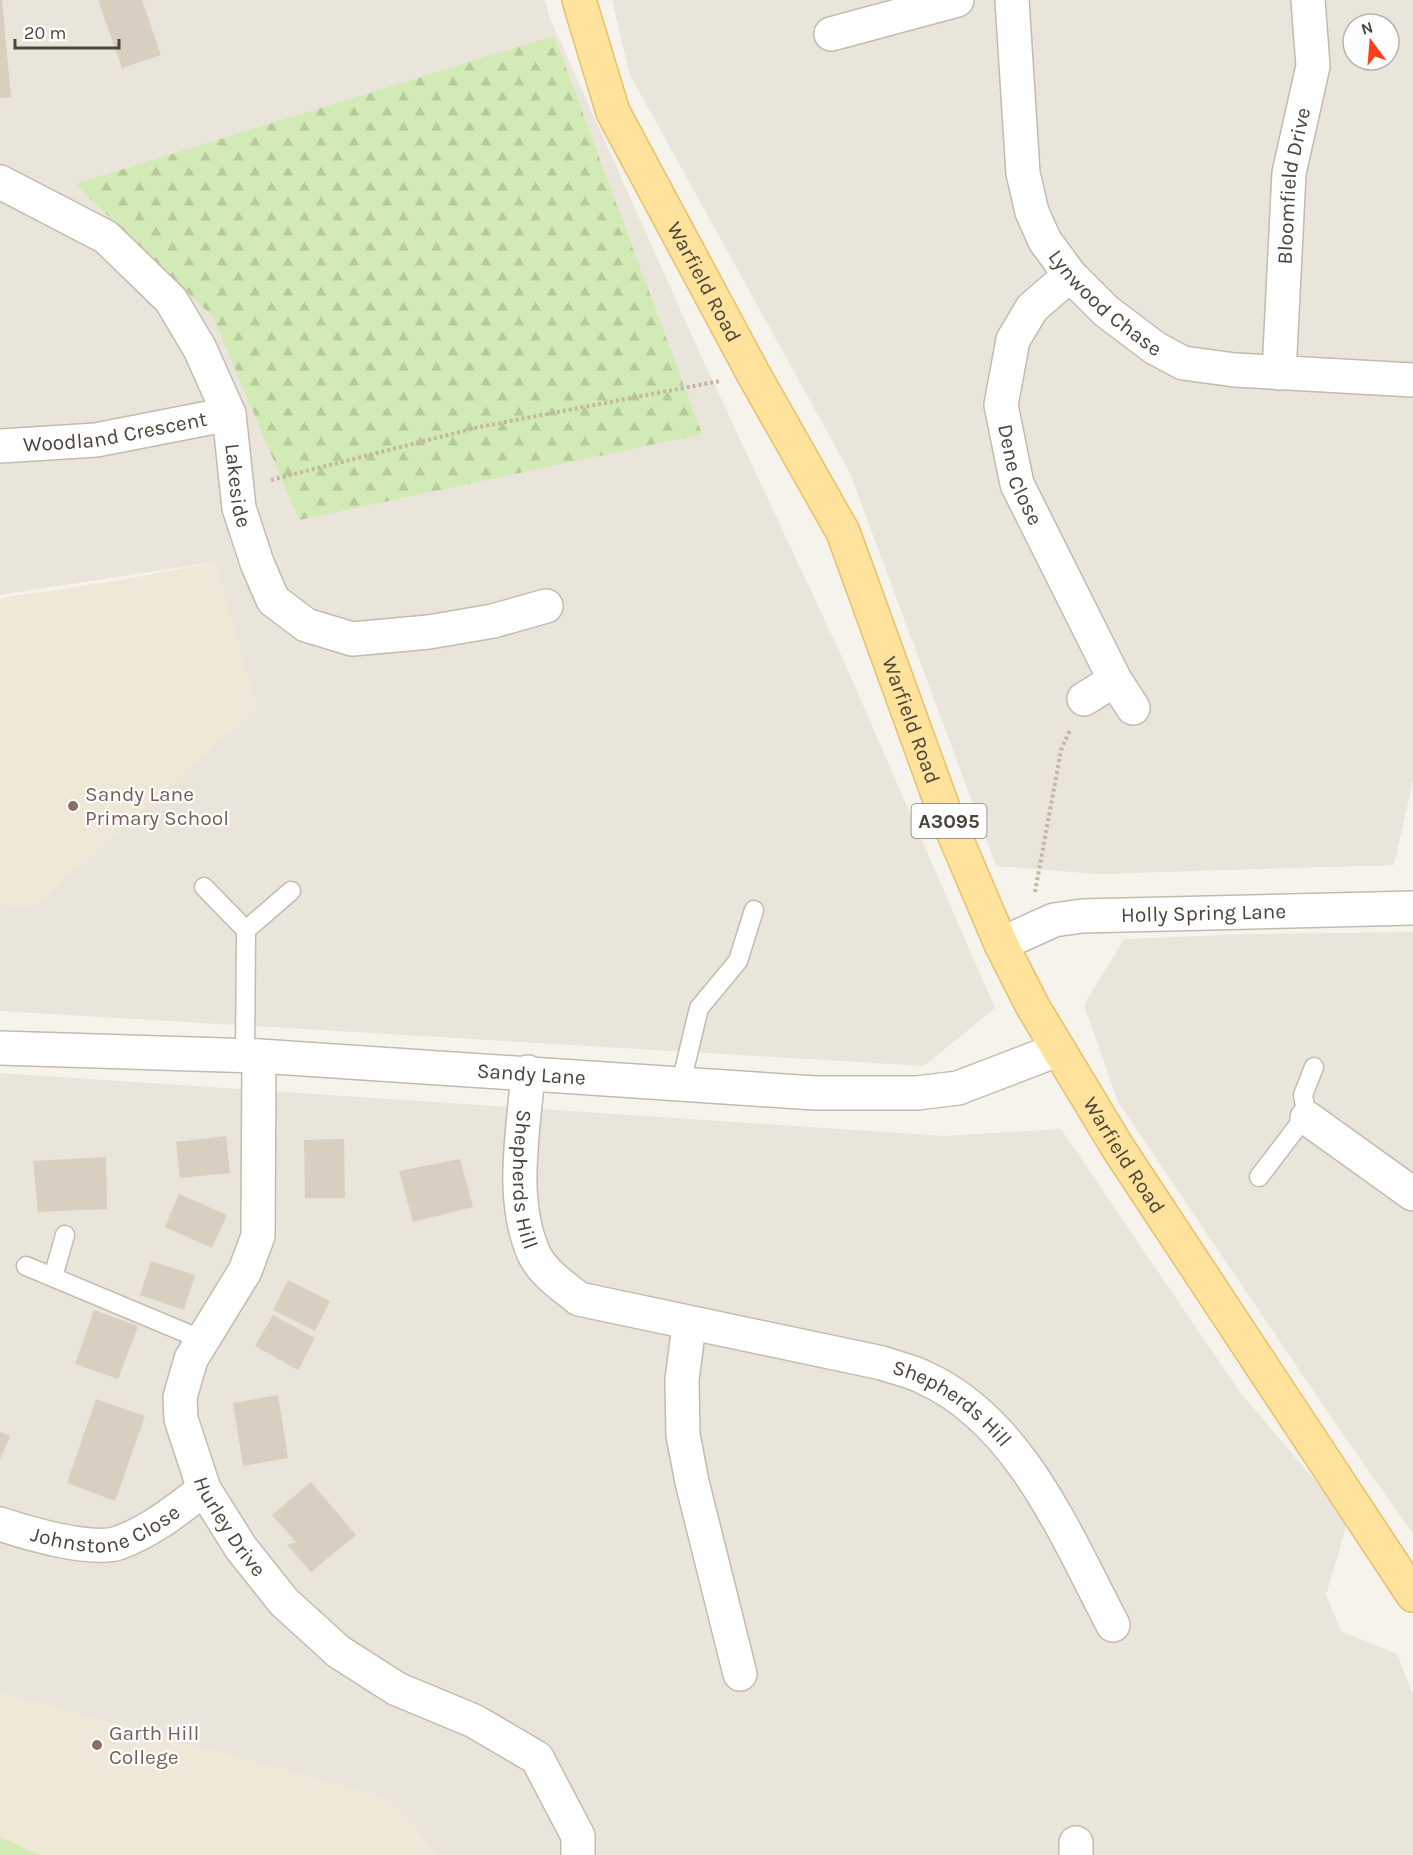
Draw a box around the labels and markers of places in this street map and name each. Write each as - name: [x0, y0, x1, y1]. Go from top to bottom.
- place label: Sandy Lane Primary School: [85, 782, 229, 830]
- marker: Sandy Lane Primary School: [66, 799, 80, 813]
- place label: Garth Hill College: [109, 1721, 199, 1769]
- marker: Garth Hill College: [90, 1738, 104, 1752]

